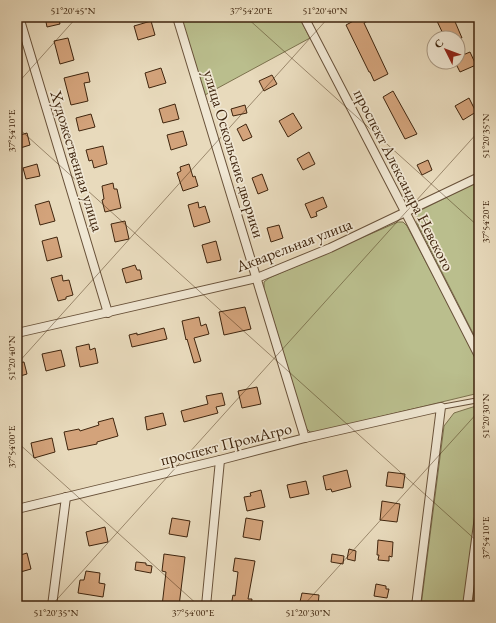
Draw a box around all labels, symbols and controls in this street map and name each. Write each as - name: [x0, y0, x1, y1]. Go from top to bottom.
- text: 51°20'45"N: [51, 4, 96, 17]
- text: 37°54'20"E: [230, 4, 273, 17]
- text: 51°20'40"N: [303, 4, 348, 17]
- north arrow: [426, 30, 466, 70]
- text: С: [431, 36, 447, 51]
- street label: улица Оскольские дворики: [198, 67, 270, 241]
- street label: проспект Александра Невского: [349, 85, 459, 275]
- street label: Художественная улица: [45, 87, 109, 235]
- text: 37°54'10"E: [5, 109, 18, 152]
- text: 51°20'35"N: [479, 113, 492, 158]
- text: 37°54'20"E: [479, 200, 492, 243]
- street label: Акварельная улица: [232, 213, 356, 277]
- text: 51°20'40"N: [5, 335, 18, 380]
- text: 51°20'30"N: [479, 393, 492, 438]
- street label: проспект ПромАгро: [158, 418, 294, 470]
- text: 37°54'00"E: [5, 425, 18, 468]
- text: 37°54'10"E: [479, 516, 492, 559]
- text: 51°20'35"N: [34, 606, 79, 619]
- text: 37°54'00"E: [172, 606, 215, 619]
- text: 51°20'30"N: [286, 606, 331, 619]

